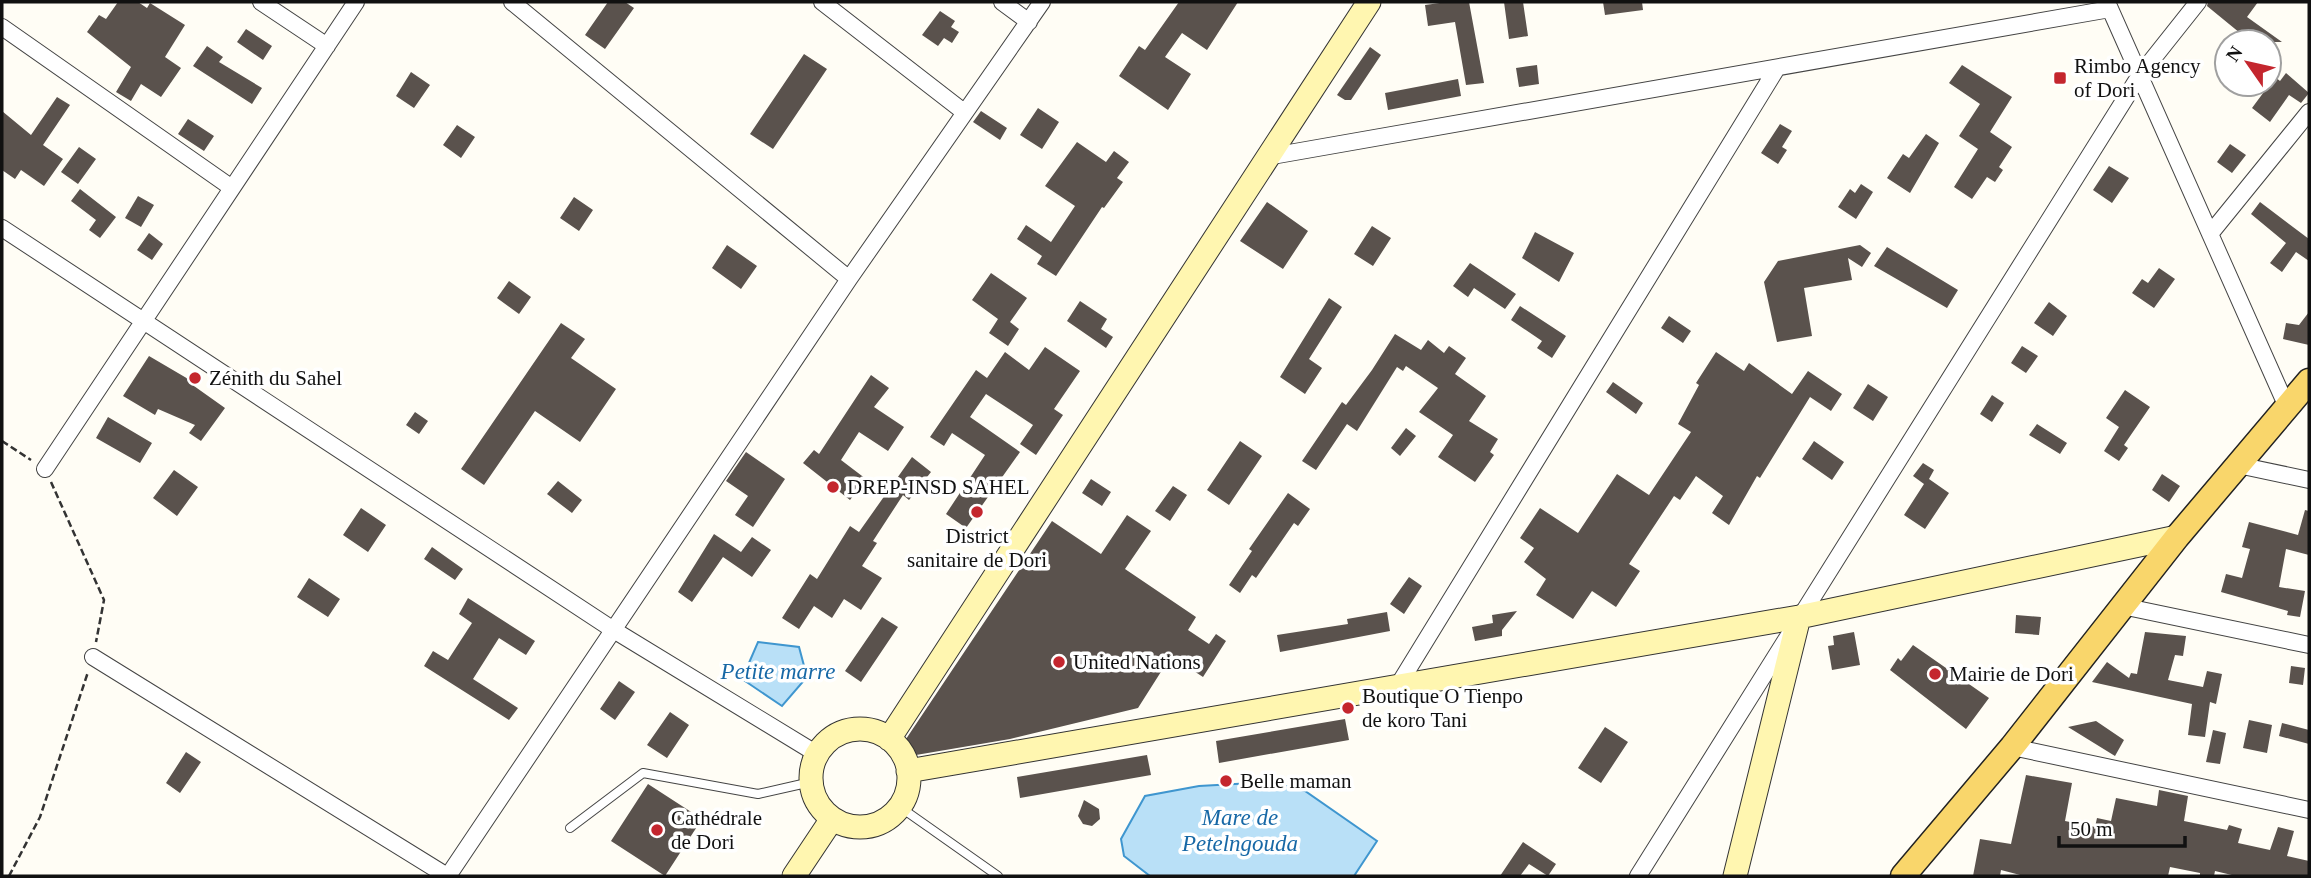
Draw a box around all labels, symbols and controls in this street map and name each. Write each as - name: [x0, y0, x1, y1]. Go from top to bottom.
- north arrow: [2213, 28, 2283, 98]
- text: N: [2222, 42, 2247, 65]
- place label: Rimbo Agency of Dori: [2074, 54, 2201, 102]
- marker: Rimbo Agency of Dori: [2052, 70, 2068, 86]
- place label: Zénith du Sahel: [209, 366, 342, 390]
- marker: Zénith du Sahel: [187, 370, 203, 386]
- place label: DREP-INSD SAHEL: [847, 475, 1030, 499]
- marker: DREP-INSD SAHEL: [825, 479, 841, 495]
- marker: District sanitaire de Dori: [969, 504, 985, 520]
- place label: District sanitaire de Dori: [907, 524, 1047, 572]
- place label: United Nations: [1073, 650, 1201, 674]
- marker: United Nations: [1051, 654, 1067, 670]
- water label: Petite marre: [720, 659, 835, 684]
- place label: Mairie de Dori: [1949, 662, 2074, 686]
- marker: Mairie de Dori: [1927, 666, 1943, 682]
- place label: Boutique O Tienpo de koro Tani: [1362, 684, 1523, 732]
- marker: Boutique O Tienpo de koro Tani: [1340, 700, 1356, 716]
- place label: Belle maman: [1240, 769, 1352, 793]
- marker: Belle maman: [1218, 773, 1234, 789]
- scale bar: [2059, 804, 2185, 848]
- water label: Mare de Petelngouda: [1181, 805, 1298, 856]
- place label: Cathédrale de Dori: [671, 806, 762, 854]
- text: 50 m: [2070, 817, 2113, 841]
- marker: Cathédrale de Dori: [649, 822, 665, 838]

